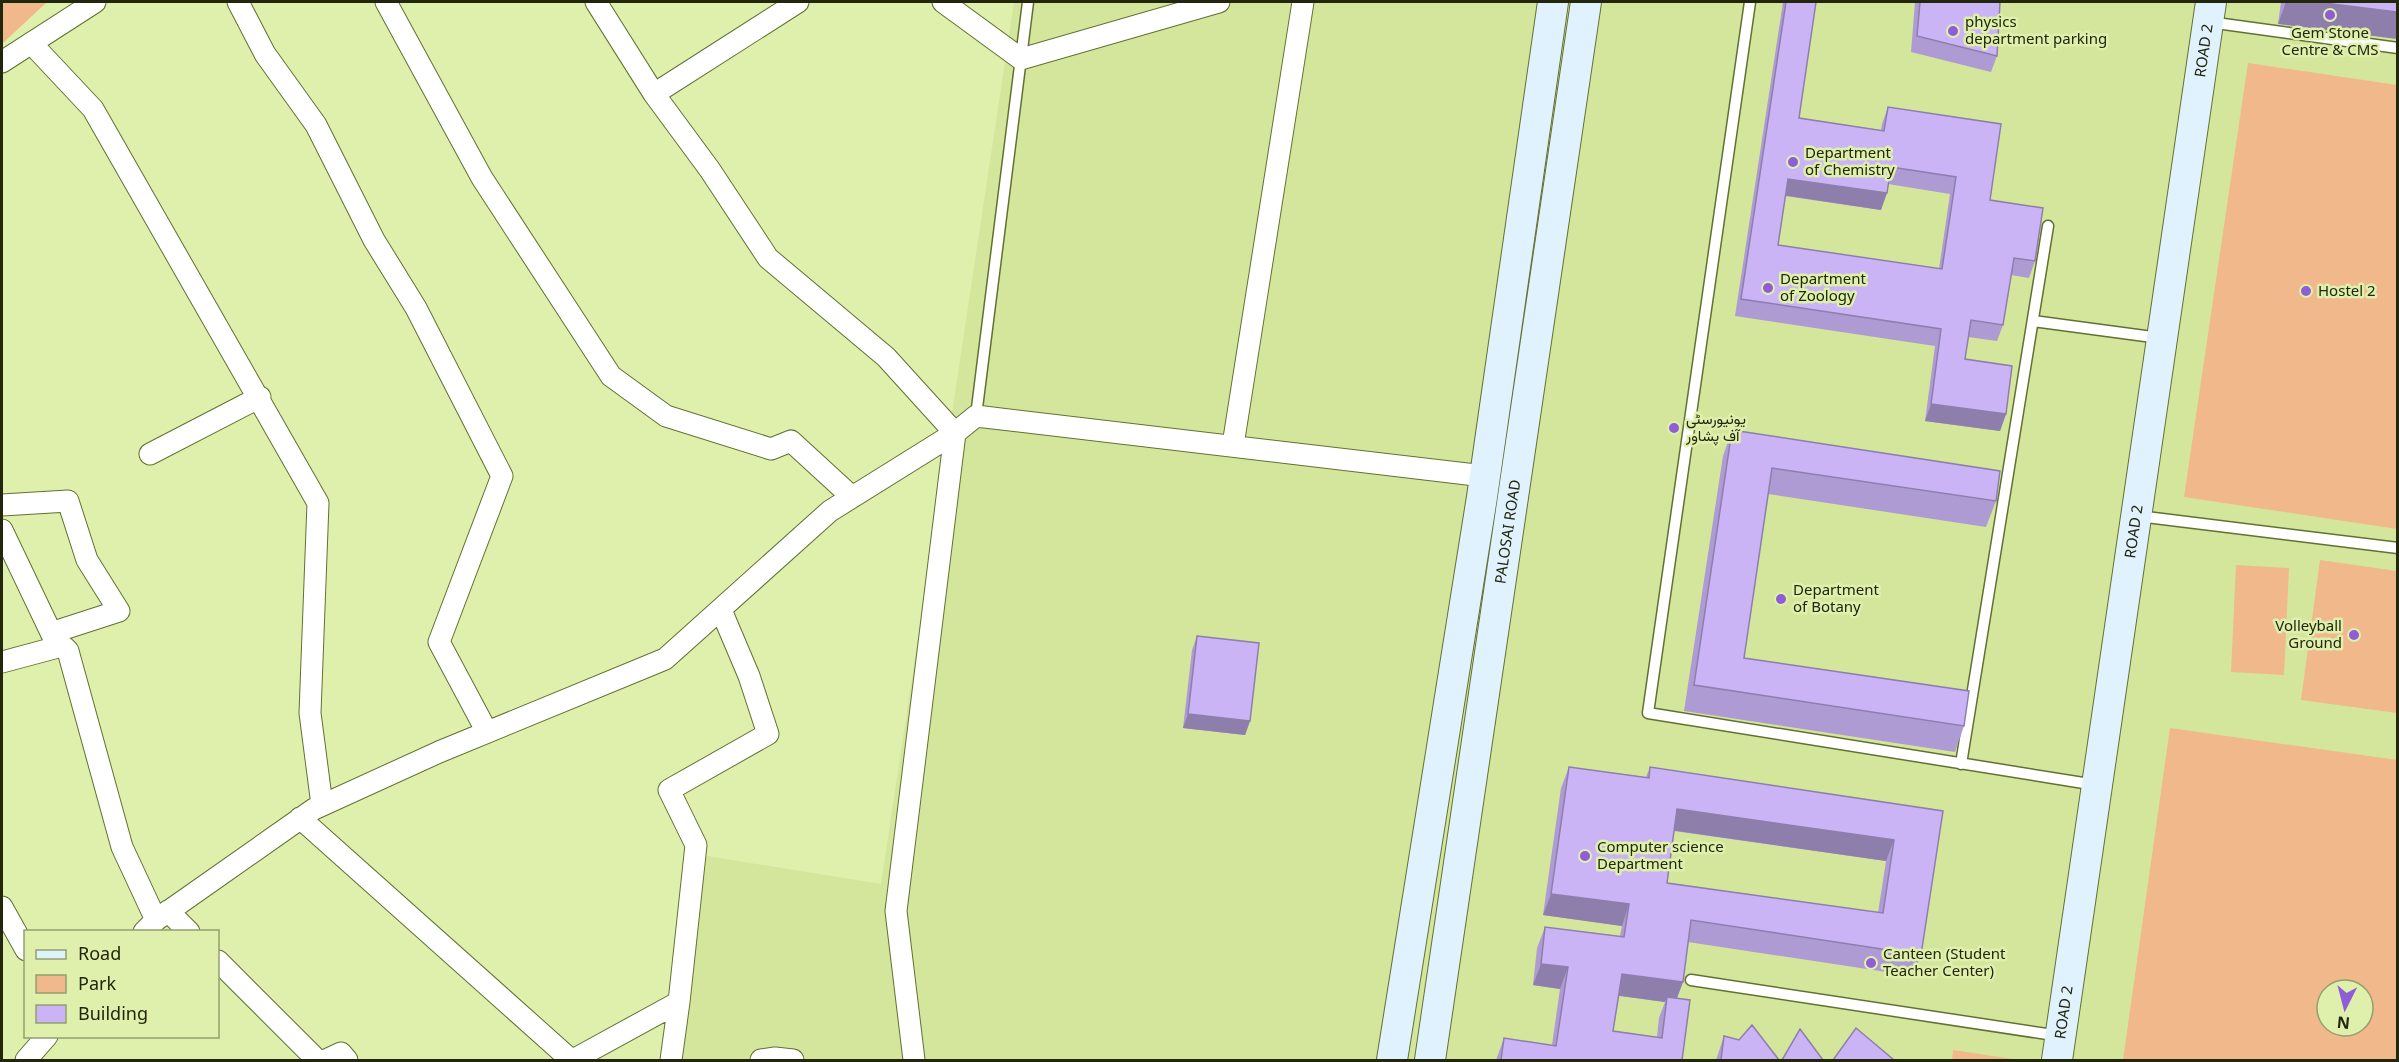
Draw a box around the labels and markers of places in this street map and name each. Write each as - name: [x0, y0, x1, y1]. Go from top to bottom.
- marker: Gem Stone Centre & CMS: [2323, 8, 2337, 22]
- place label: physics department parking: [1965, 11, 2107, 48]
- place label: Gem Stone Centre & CMS: [2281, 22, 2379, 59]
- marker: physics department parking: [1946, 24, 1960, 38]
- place label: Department of Chemistry: [1805, 142, 1895, 179]
- marker: Department of Chemistry: [1786, 155, 1800, 169]
- place label: Department of Zoology: [1780, 268, 1866, 305]
- place label: Hostel 2: [2318, 280, 2376, 300]
- marker: Department of Zoology: [1761, 281, 1775, 295]
- marker: Hostel 2: [2299, 284, 2313, 298]
- place label: یونیورسٹی آف پشاور: [1685, 408, 1746, 446]
- marker: یونیورسٹی آف پشاور: [1667, 421, 1681, 435]
- place label: Department of Botany: [1793, 579, 1879, 616]
- marker: Department of Botany: [1774, 592, 1788, 606]
- place label: Volleyball Ground: [2275, 615, 2342, 652]
- marker: Volleyball Ground: [2347, 628, 2361, 642]
- place label: Computer science Department: [1597, 836, 1724, 873]
- marker: Computer science Department: [1578, 849, 1592, 863]
- place label: Canteen (Student Teacher Center): [1883, 943, 2006, 980]
- marker: Canteen (Student Teacher Center): [1864, 956, 1878, 970]

